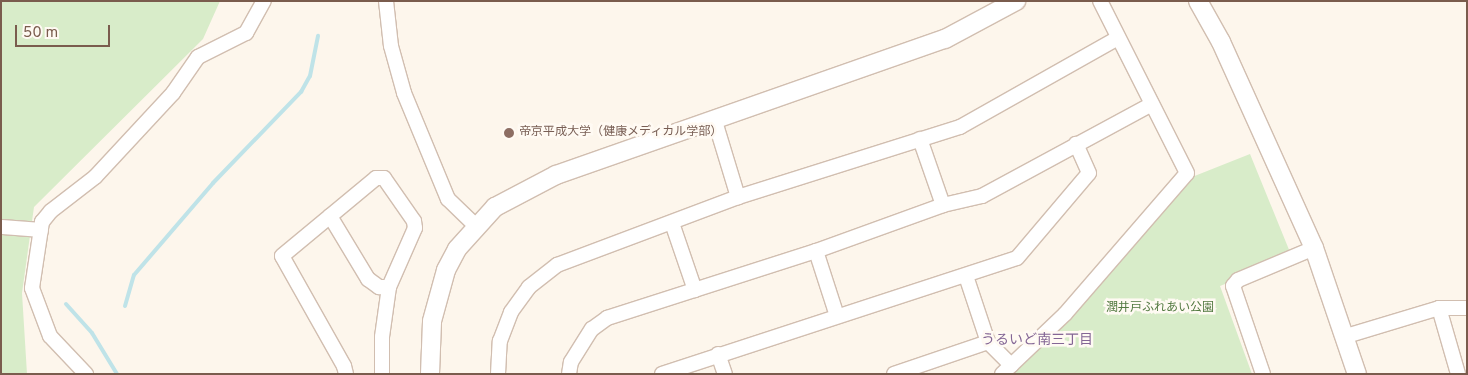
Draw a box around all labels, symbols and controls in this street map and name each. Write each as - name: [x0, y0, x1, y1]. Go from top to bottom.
- scale bar: [18, 15, 112, 47]
- text: 50 m: [23, 24, 58, 43]
- place label: 帝京平成大学（健康メディカル学部）: [519, 126, 723, 140]
- marker: 帝京平成大学（健康メディカル学部）: [503, 127, 515, 139]
- park label: 潤井戸ふれあい公園: [1106, 302, 1214, 316]
- district label: うるいど南三丁目: [981, 333, 1093, 349]

